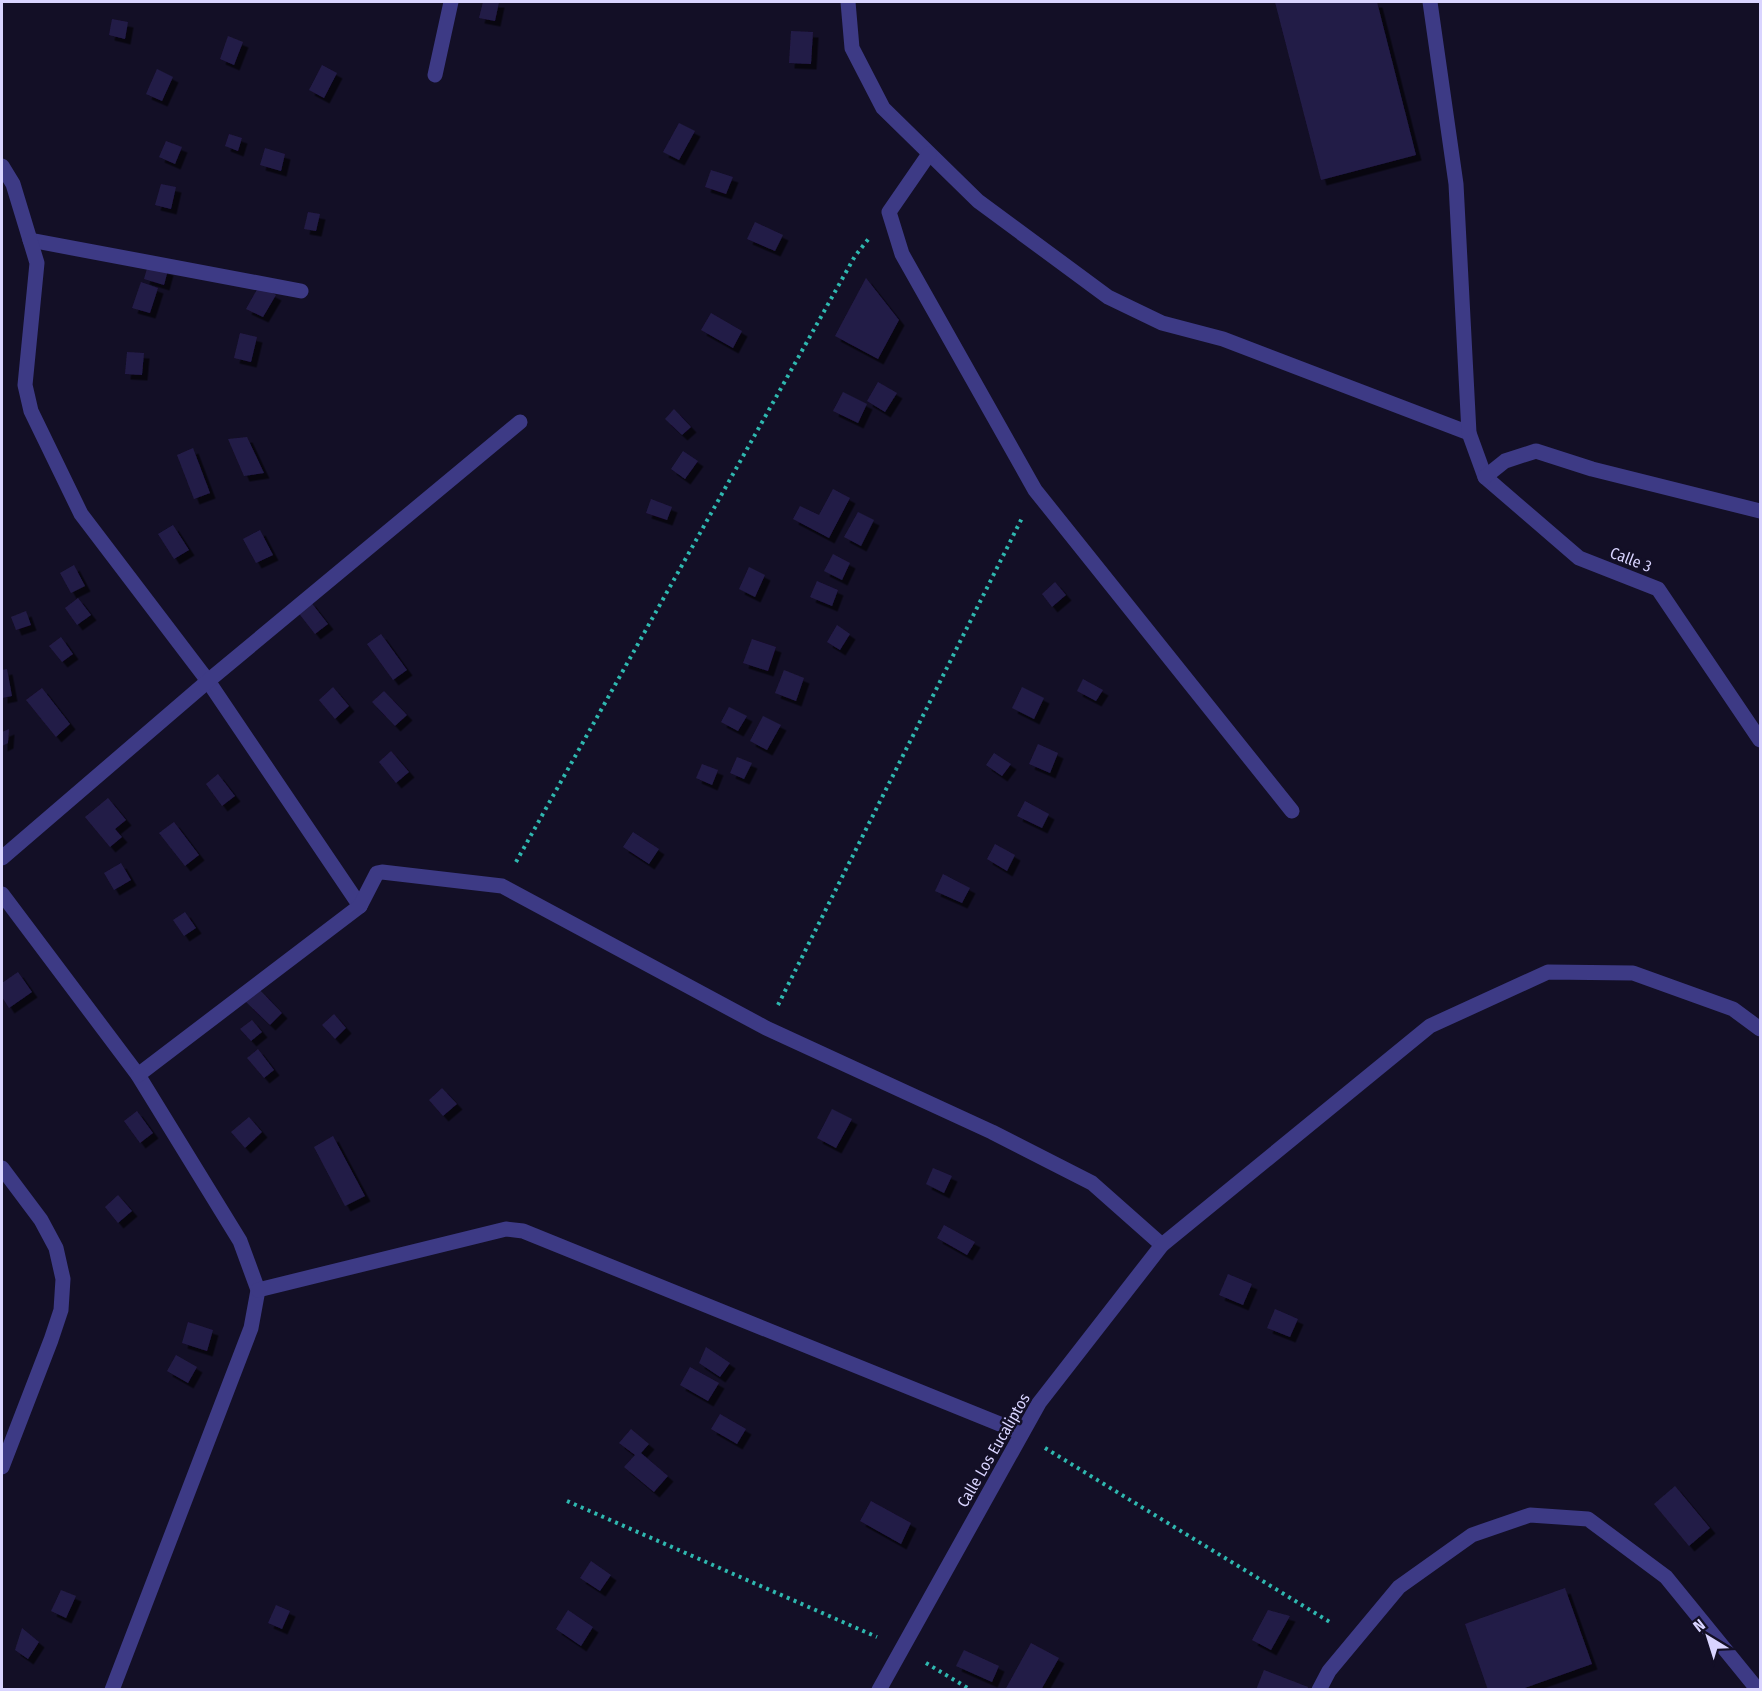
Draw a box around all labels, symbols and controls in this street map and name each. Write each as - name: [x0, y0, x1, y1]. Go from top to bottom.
- street label: Calle 3: [1607, 543, 1654, 576]
- street label: Calle Los Eucaliptos: [953, 1390, 1034, 1511]
- north arrow: [1678, 1607, 1738, 1667]
- text: N: [1689, 1615, 1709, 1636]

